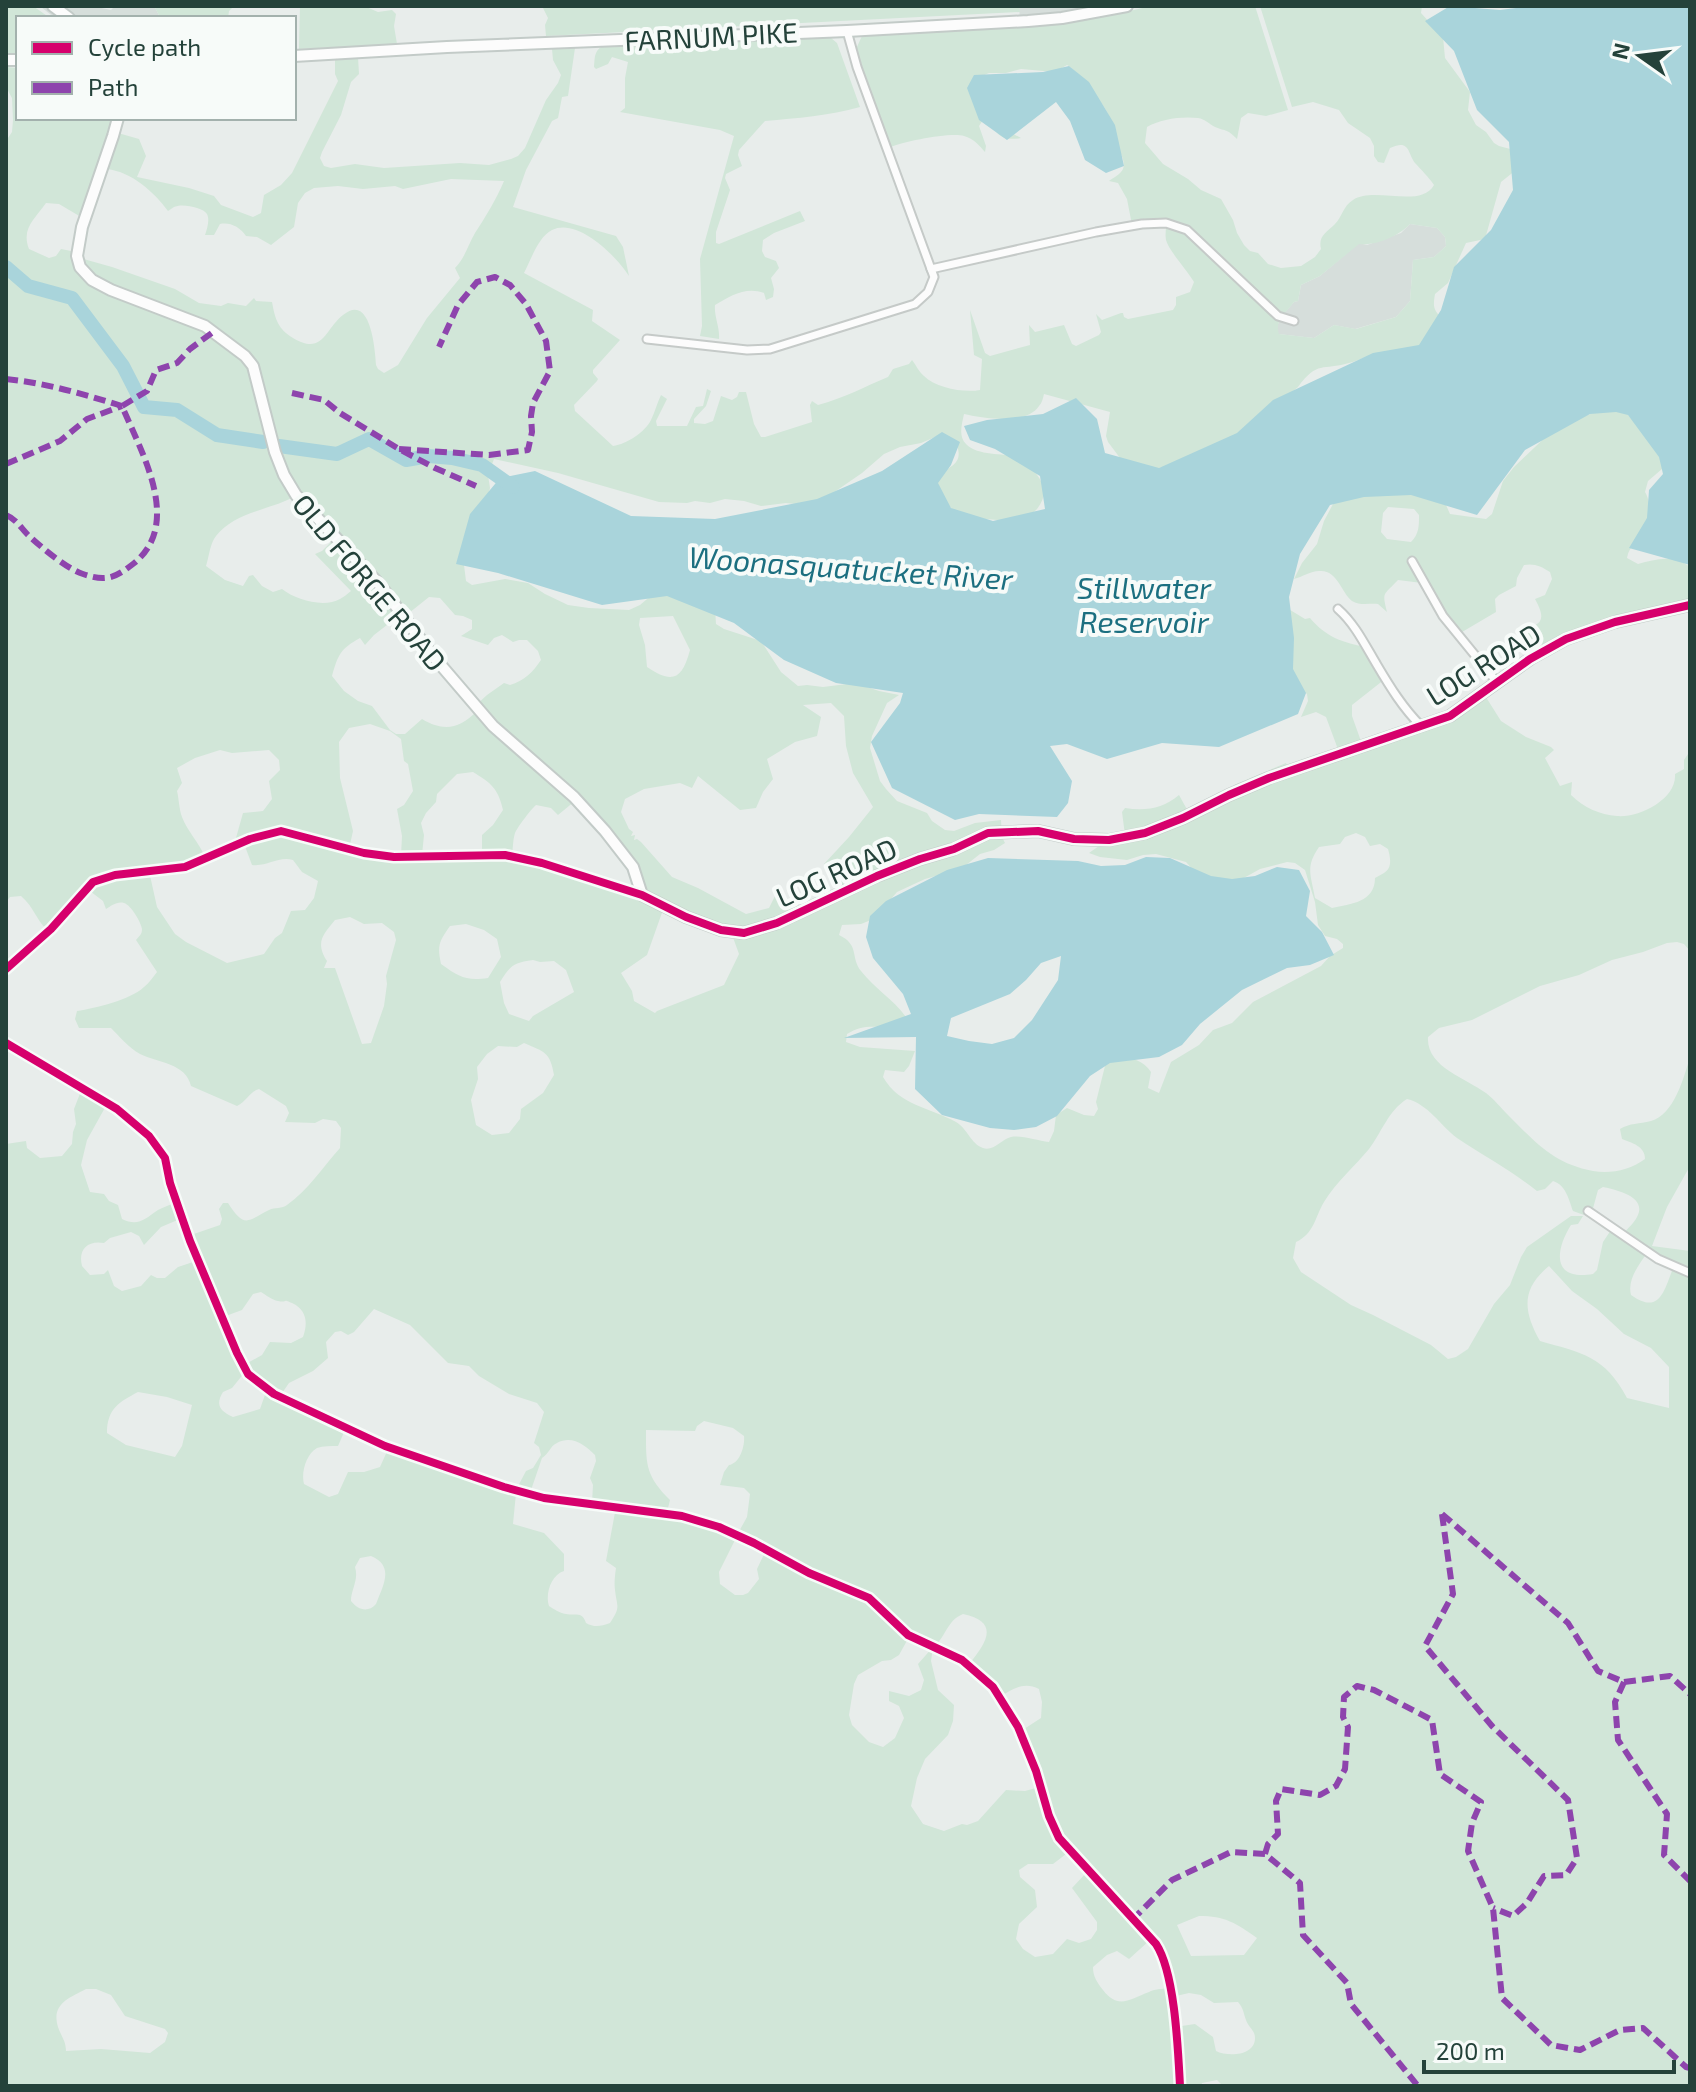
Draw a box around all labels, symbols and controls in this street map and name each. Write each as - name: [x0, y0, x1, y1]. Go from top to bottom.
- street label: FARNUM PIKE: [624, 14, 798, 58]
- legend: [16, 16, 296, 120]
- north arrow: [1600, 16, 1680, 96]
- text: Cycle path: [88, 32, 201, 61]
- text: N: [1605, 40, 1634, 62]
- text: Path: [88, 72, 138, 101]
- street label: OLD FORGE ROAD: [286, 487, 454, 677]
- water label: Woonasquatucket River: [688, 538, 1015, 596]
- water label: Stillwater Reservoir: [1077, 569, 1212, 639]
- street label: LOG ROAD: [1420, 616, 1546, 712]
- street label: LOG ROAD: [770, 830, 902, 914]
- scale bar: [1424, 2024, 1674, 2074]
- text: 200 m: [1436, 2036, 1505, 2065]

